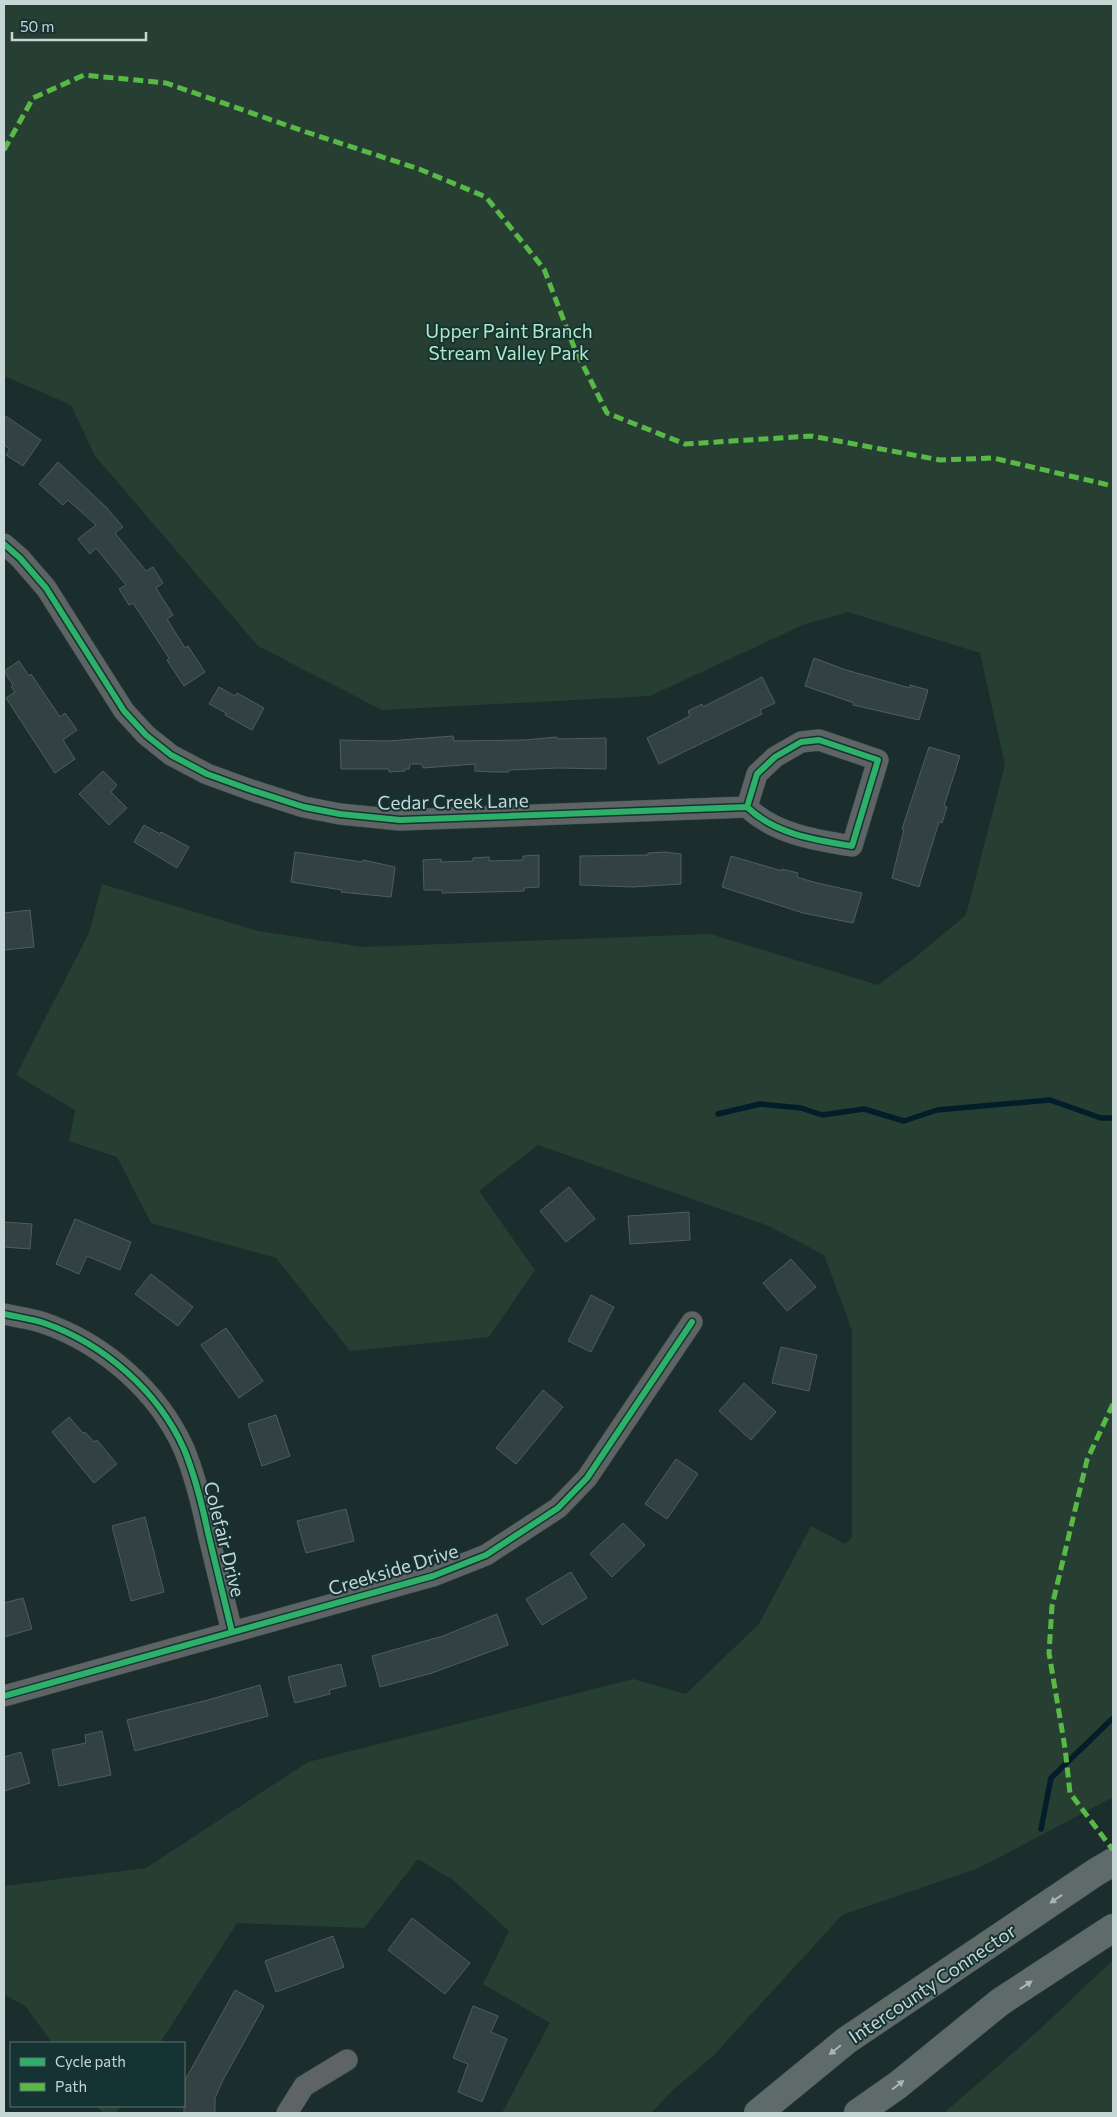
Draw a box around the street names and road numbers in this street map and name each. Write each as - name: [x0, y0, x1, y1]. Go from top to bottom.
- street label: Cedar Creek Lane: [377, 788, 529, 814]
- street label: Colefair Drive: [200, 1479, 250, 1599]
- street label: Creekside Drive: [325, 1538, 461, 1600]
- street label: Intercounty Connector: [844, 1918, 1020, 2048]

